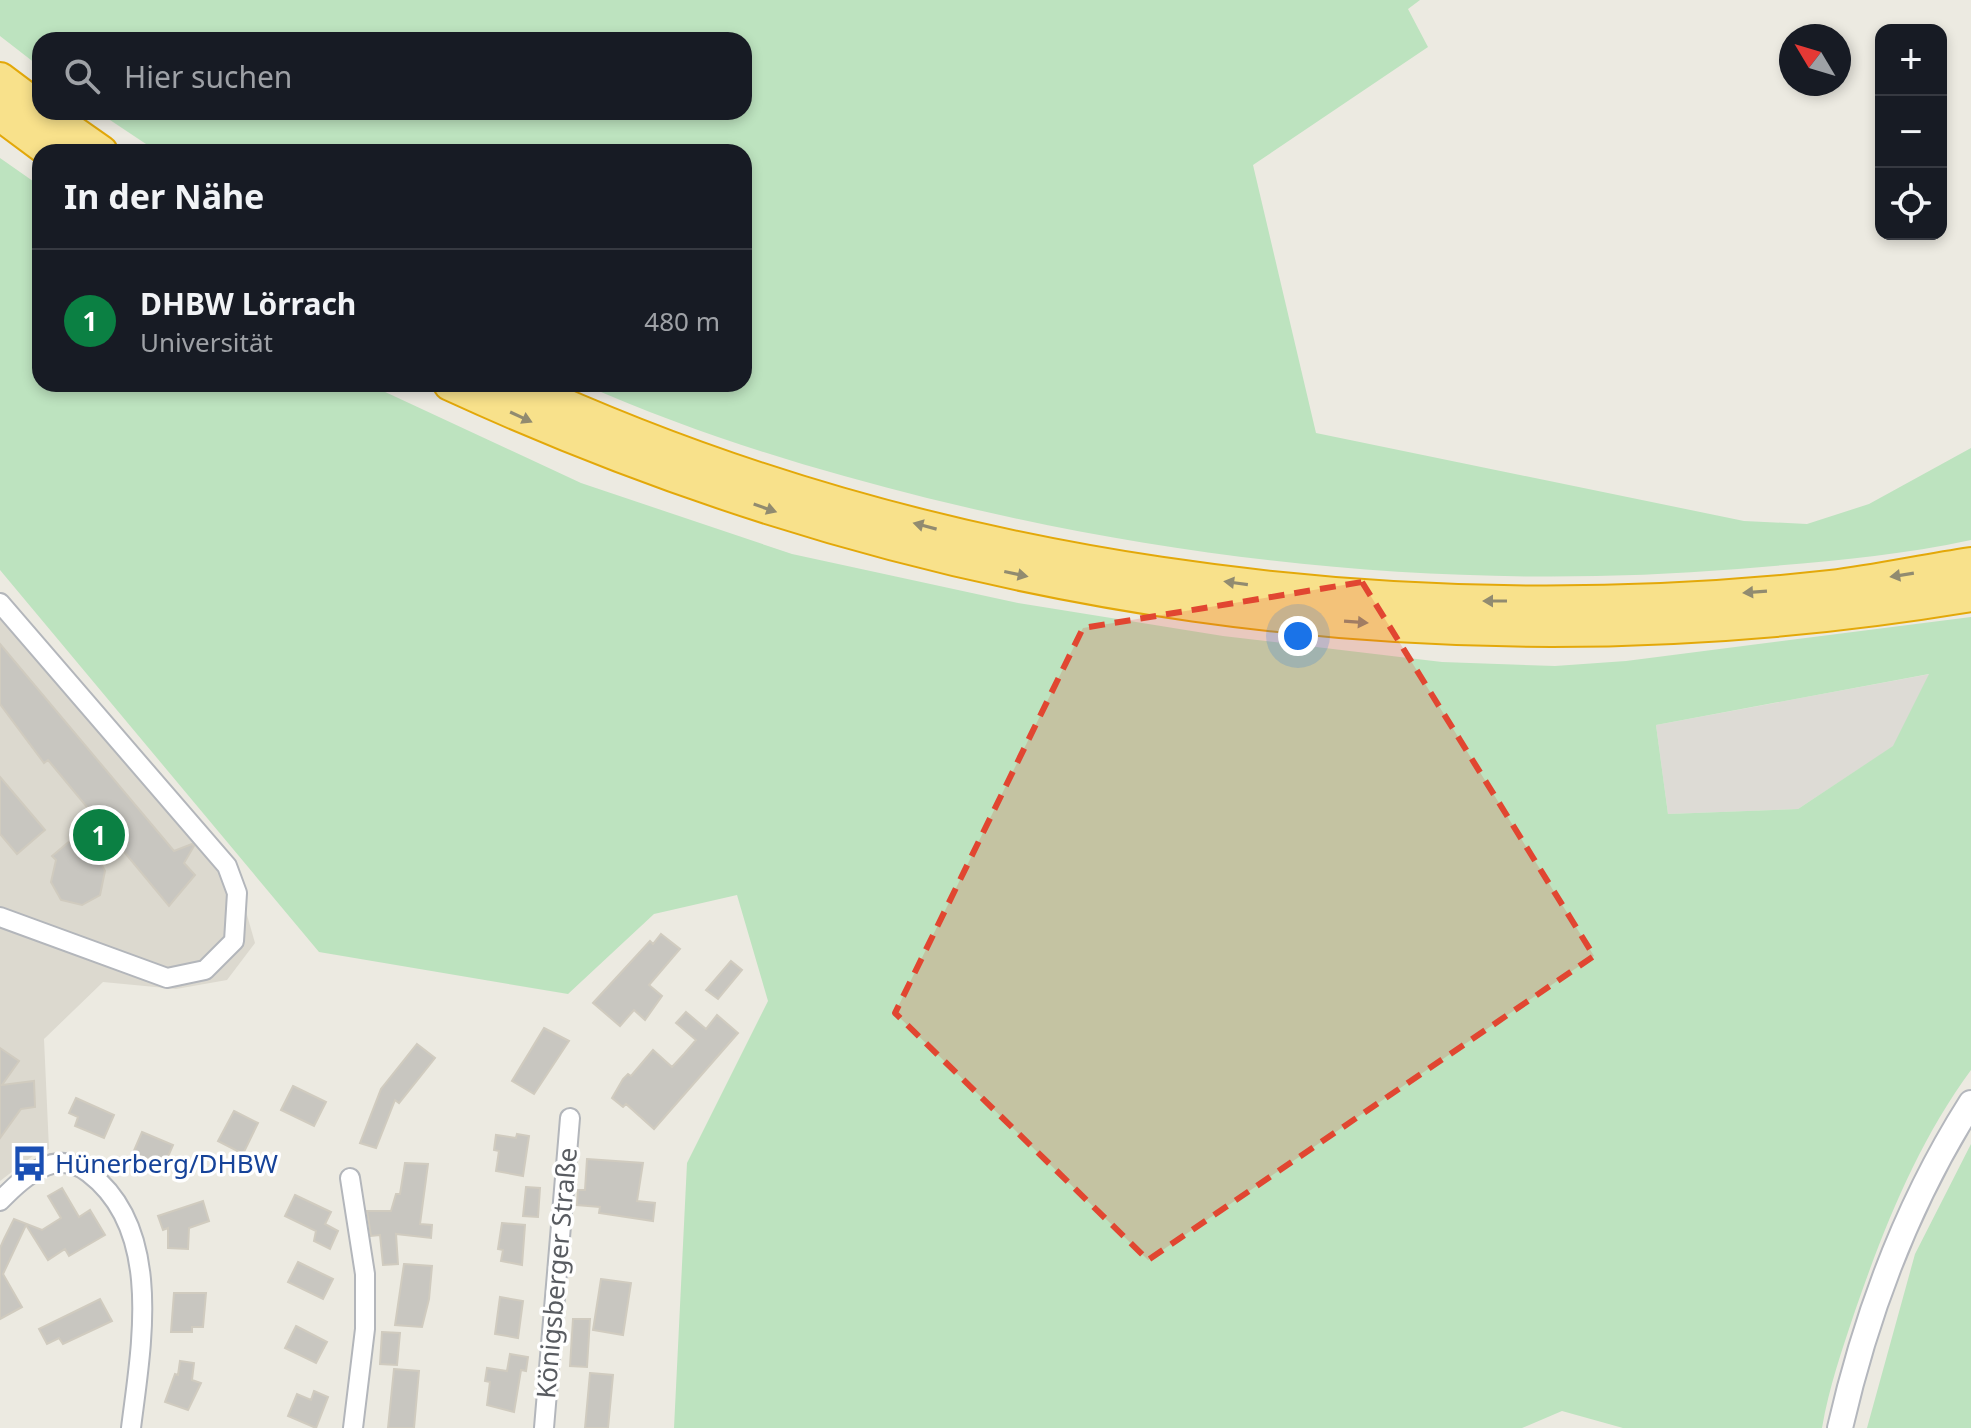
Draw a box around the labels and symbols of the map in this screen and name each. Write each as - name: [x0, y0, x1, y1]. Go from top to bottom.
- north arrow: [1779, 24, 1851, 96]
- one-way arrow: [510, 410, 533, 423]
- one-way arrow: [753, 503, 777, 515]
- one-way arrow: [913, 519, 937, 532]
- one-way arrow: [1004, 568, 1029, 581]
- one-way arrow: [1889, 569, 1914, 582]
- one-way arrow: [1223, 576, 1248, 589]
- one-way arrow: [1742, 586, 1767, 599]
- one-way arrow: [1482, 595, 1507, 607]
- your location: [1278, 616, 1318, 656]
- one-way arrow: [1344, 616, 1369, 629]
- pin: 1: [73, 805, 125, 865]
- bus stop icon: Hünerberg/DHBW: [10, 1145, 48, 1183]
- place label: Hünerberg/DHBW: [55, 1145, 278, 1181]
- street label: Königsberger Straße: [527, 1146, 585, 1400]

